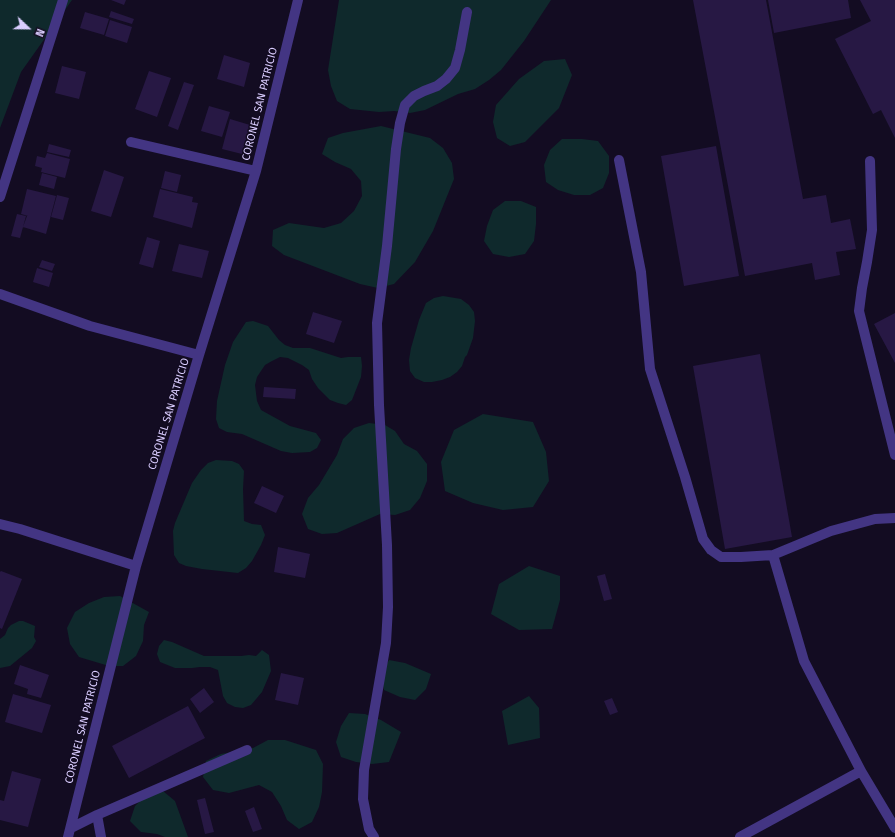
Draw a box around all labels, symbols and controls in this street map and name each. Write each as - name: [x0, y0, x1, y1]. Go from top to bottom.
- north arrow: [8, 8, 48, 48]
- text: N: [32, 27, 47, 38]
- street label: CORONEL SAN PATRICIO: [240, 46, 280, 162]
- street label: CORONEL SAN PATRICIO: [146, 356, 192, 472]
- street label: CORONEL SAN PATRICIO: [63, 669, 103, 785]

